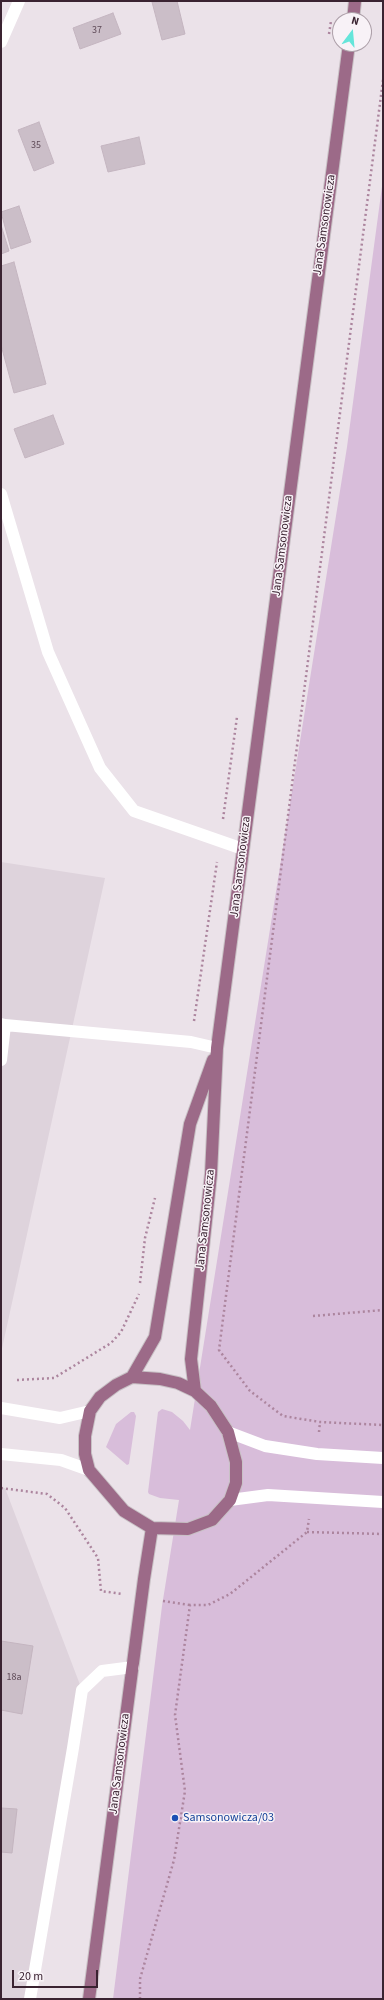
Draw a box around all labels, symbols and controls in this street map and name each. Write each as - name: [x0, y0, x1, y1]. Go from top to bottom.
- north arrow: [332, 12, 372, 52]
- text: N: [350, 13, 361, 29]
- house number: 37: [92, 25, 102, 37]
- house number: 35: [31, 140, 41, 152]
- street label: Jana Samsonowicza: [311, 174, 339, 276]
- street label: Jana Samsonowicza: [270, 495, 296, 597]
- street label: Jana Samsonowicza: [228, 816, 254, 918]
- street label: Jana Samsonowicza: [194, 1169, 218, 1271]
- house number: 18a: [7, 1672, 21, 1684]
- street label: Jana Samsonowicza: [107, 1713, 133, 1815]
- place label: Samsonowicza/03: [183, 1811, 274, 1825]
- marker: Samsonowicza/03: [170, 1813, 180, 1823]
- scale bar: [14, 1962, 100, 1988]
- text: 20 m: [19, 1968, 43, 1985]

